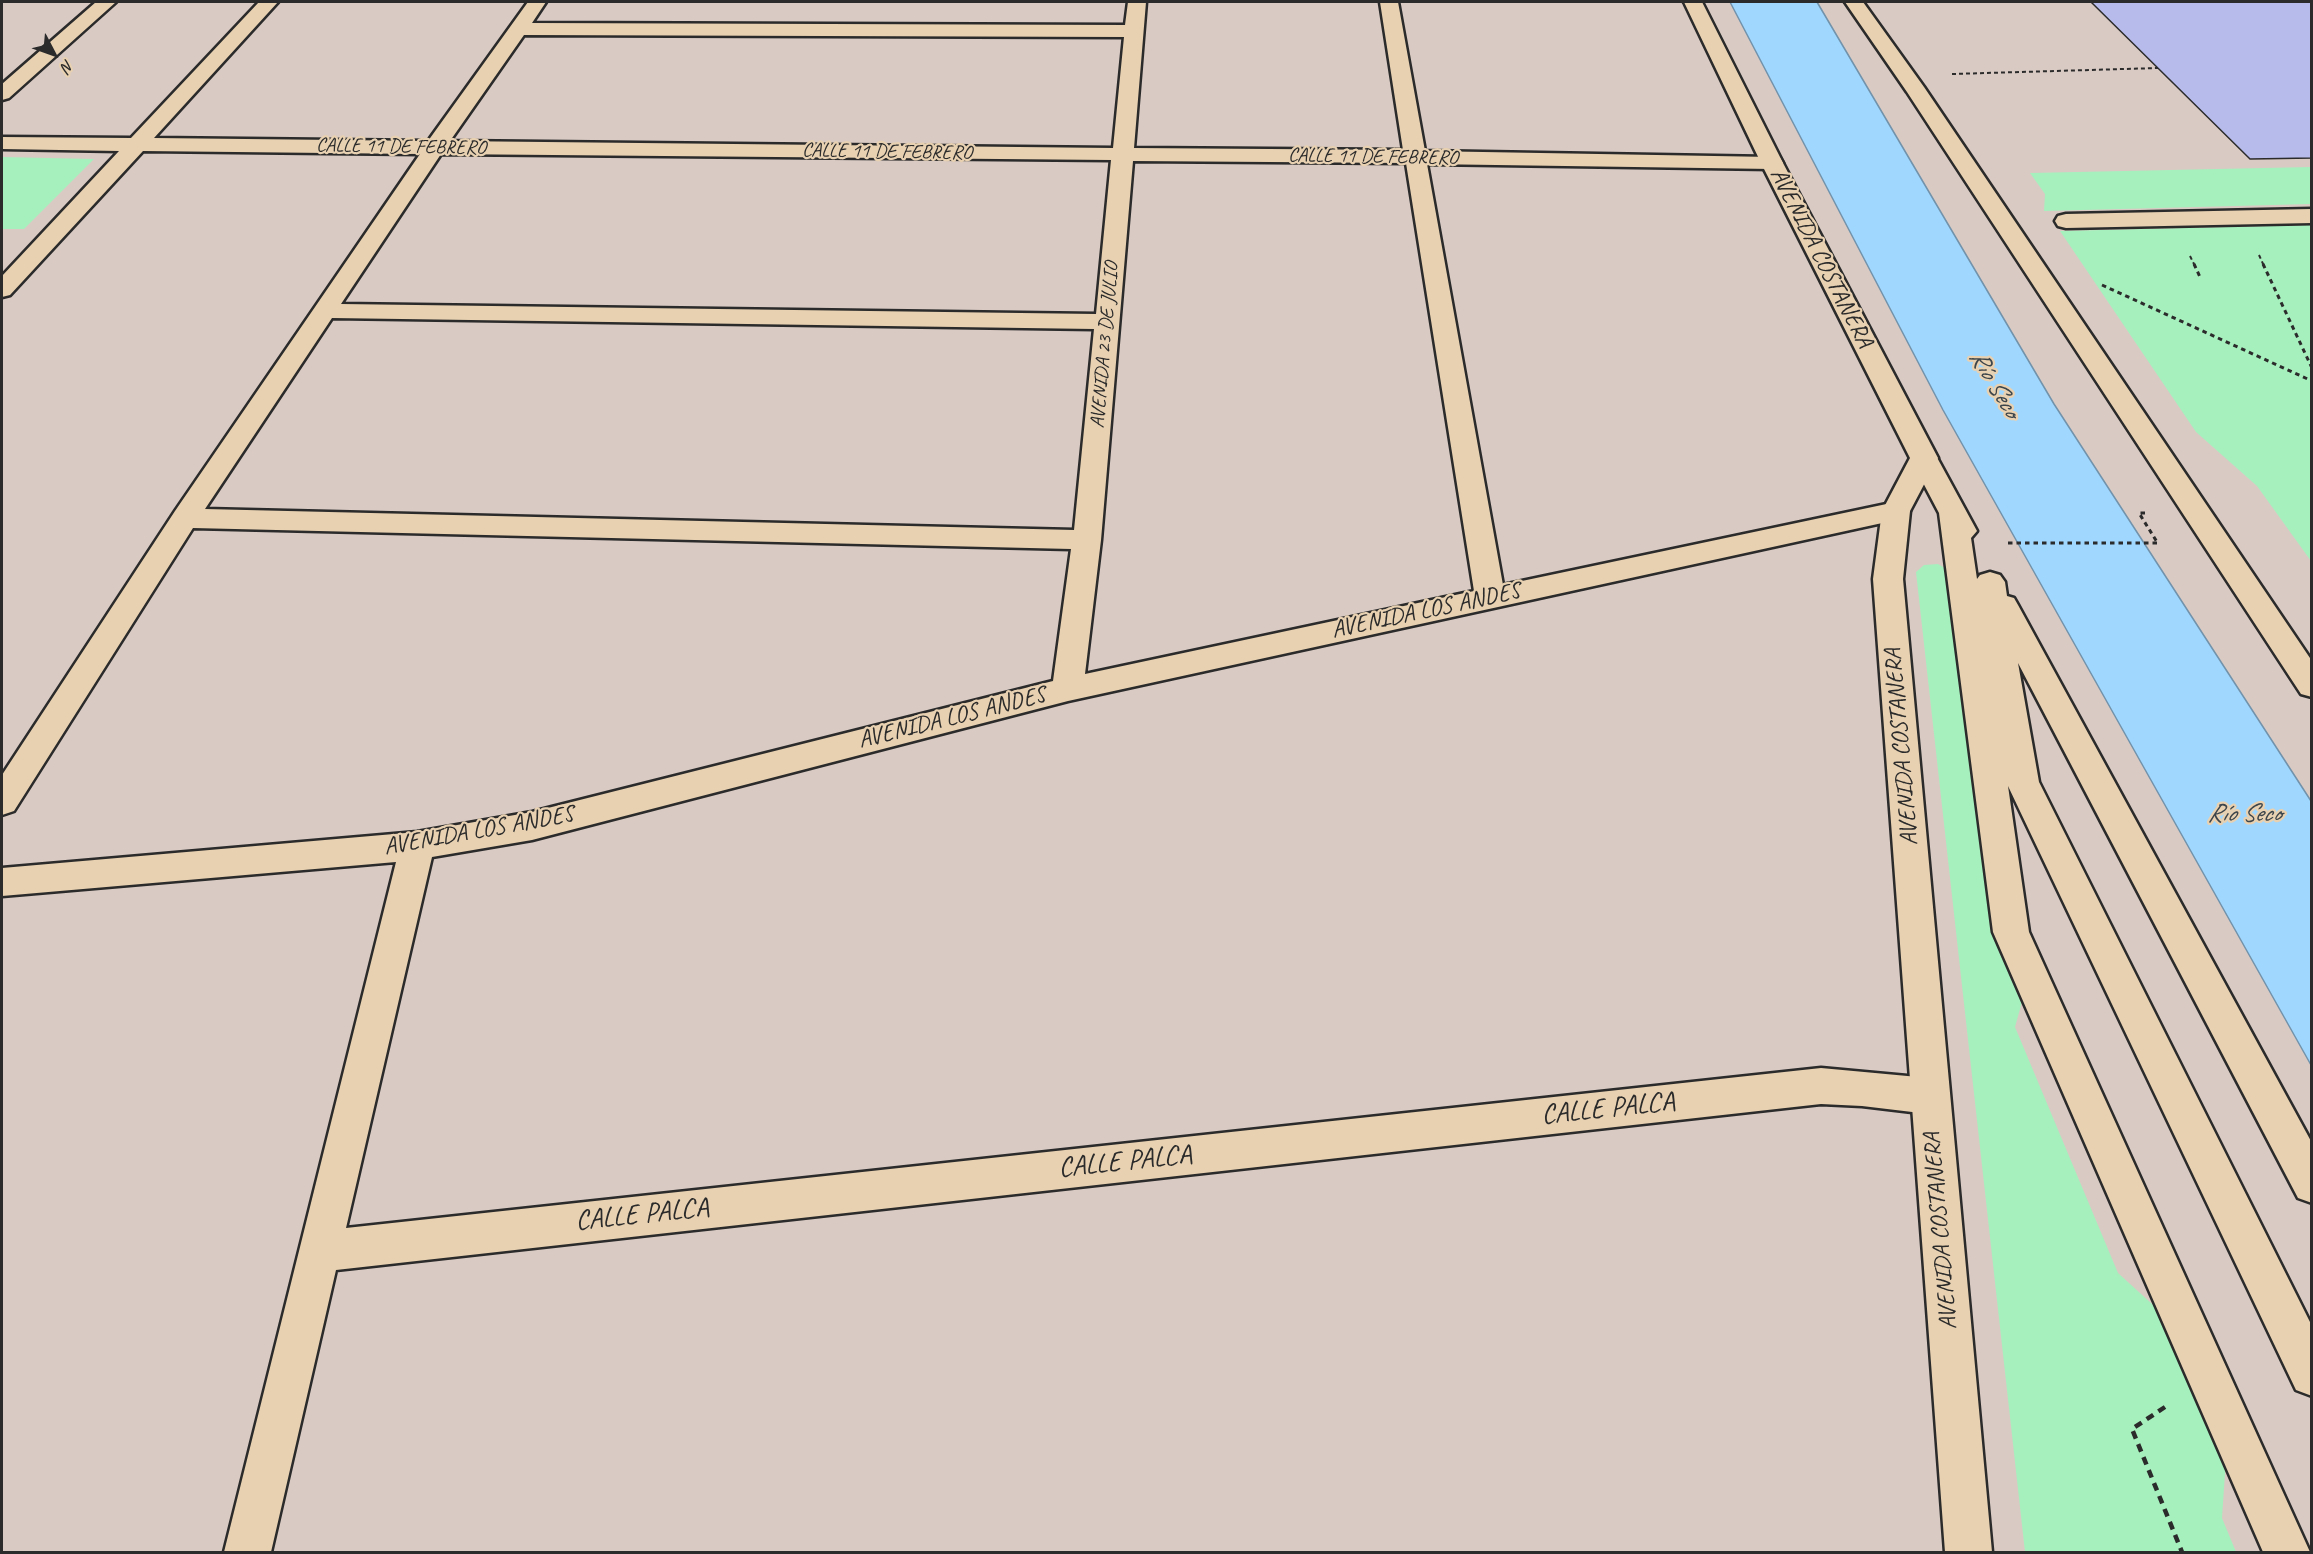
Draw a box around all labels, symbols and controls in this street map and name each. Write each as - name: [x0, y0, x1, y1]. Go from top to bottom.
- north arrow: [24, 24, 84, 84]
- text: N: [57, 56, 78, 76]
- street label: CALLE 11 DE FEBRERO: [316, 134, 486, 160]
- street label: CALLE 11 DE FEBRERO: [802, 139, 972, 165]
- street label: CALLE 11 DE FEBRERO: [1288, 144, 1458, 170]
- street label: AVENIDA COSTANERA: [1763, 163, 1879, 353]
- street label: AVENIDA 23 DE JULIO: [1086, 261, 1124, 429]
- water label: Río Seco: [1962, 345, 2026, 423]
- street label: AVENIDA LOS ANDES: [1329, 577, 1523, 645]
- street label: AVENIDA COSTANERA: [1879, 647, 1925, 847]
- street label: AVENIDA LOS ANDES: [855, 681, 1049, 755]
- water label: Río Seco: [2207, 798, 2281, 830]
- street label: AVENIDA LOS ANDES: [382, 800, 576, 862]
- street label: CALLE PALCA: [1540, 1085, 1676, 1133]
- street label: AVENIDA COSTANERA: [1918, 1131, 1964, 1331]
- street label: CALLE PALCA: [1057, 1138, 1193, 1186]
- street label: CALLE PALCA: [574, 1191, 710, 1239]

